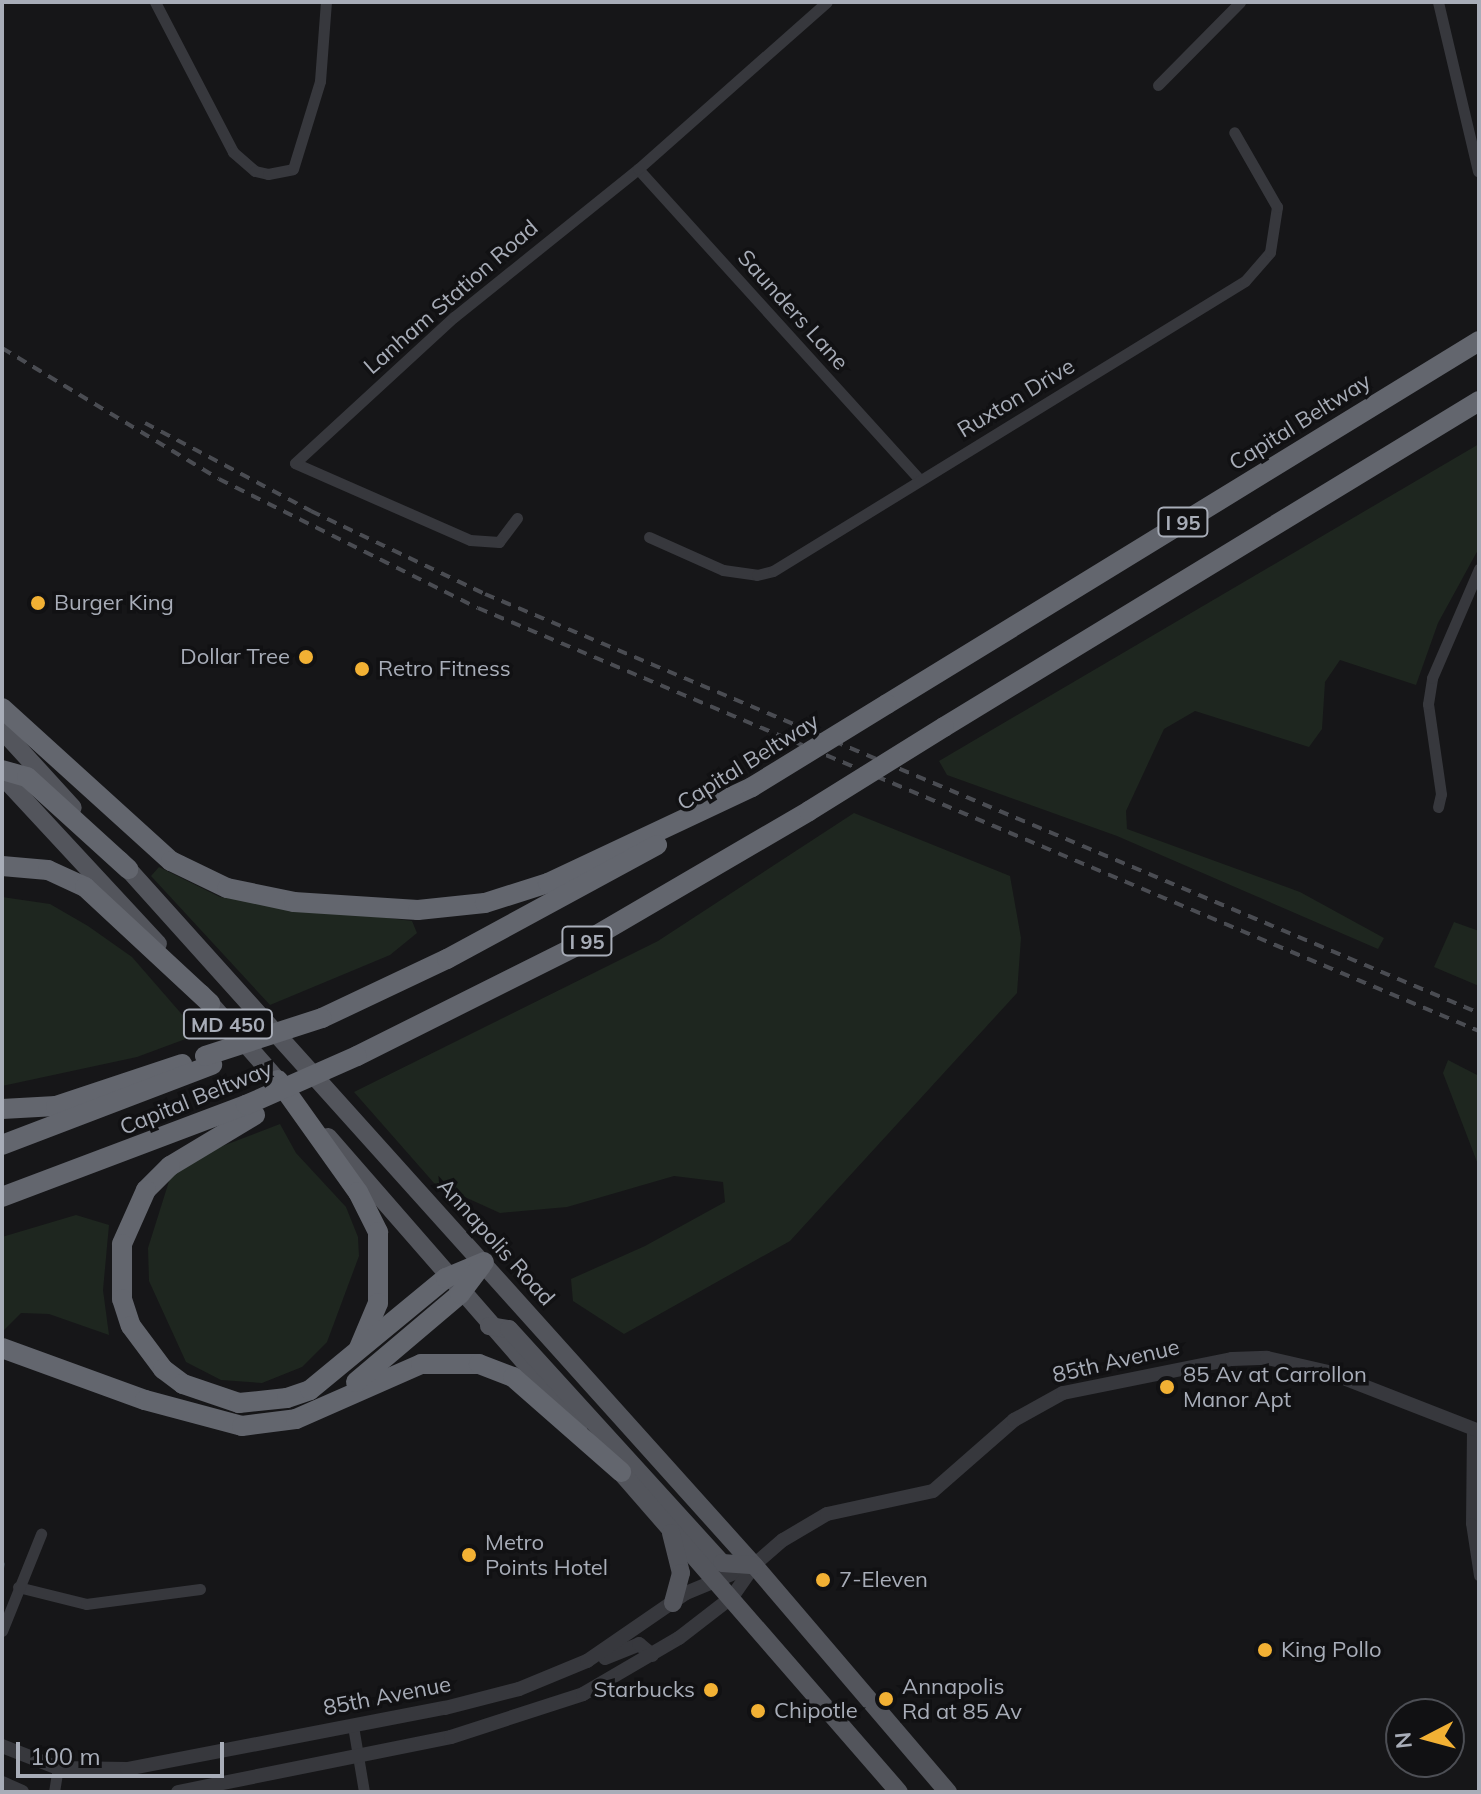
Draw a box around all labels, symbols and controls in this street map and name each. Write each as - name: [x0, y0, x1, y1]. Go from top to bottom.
- street label: Lanham Station Road: [359, 214, 543, 380]
- street label: Saunders Lane: [732, 245, 854, 375]
- street label: Ruxton Drive: [953, 353, 1079, 443]
- street label: Capital Beltway: [1224, 368, 1376, 476]
- road number: I 95: [1157, 506, 1209, 538]
- place label: Burger King: [54, 590, 174, 616]
- marker: Burger King: [29, 594, 47, 612]
- place label: Dollar Tree: [180, 644, 290, 670]
- marker: Dollar Tree: [297, 648, 315, 666]
- place label: Retro Fitness: [378, 656, 511, 682]
- marker: Retro Fitness: [353, 660, 371, 678]
- street label: Capital Beltway: [672, 708, 824, 816]
- road number: I 95: [561, 925, 613, 957]
- road number: MD 450: [182, 1008, 274, 1040]
- street label: Capital Beltway: [116, 1055, 276, 1141]
- street label: Annapolis Road: [432, 1173, 560, 1311]
- street label: 85th Avenue: [1050, 1334, 1182, 1388]
- place label: 85 Av at Carrollon Manor Apt: [1183, 1361, 1367, 1412]
- marker: 85 Av at Carrollon Manor Apt: [1158, 1378, 1176, 1396]
- place label: Metro Points Hotel: [485, 1529, 608, 1580]
- marker: Metro Points Hotel: [460, 1546, 478, 1564]
- place label: 7-Eleven: [839, 1567, 928, 1593]
- marker: 7-Eleven: [814, 1571, 832, 1589]
- place label: King Pollo: [1281, 1637, 1382, 1663]
- marker: King Pollo: [1256, 1641, 1274, 1659]
- street label: 85th Avenue: [321, 1671, 453, 1721]
- place label: Annapolis Rd at 85 Av: [902, 1673, 1022, 1724]
- place label: Starbucks: [594, 1677, 695, 1703]
- marker: Starbucks: [702, 1681, 720, 1699]
- marker: Annapolis Rd at 85 Av: [877, 1690, 895, 1708]
- place label: Chipotle: [774, 1698, 858, 1724]
- north arrow: [1385, 1698, 1465, 1778]
- marker: Chipotle: [749, 1702, 767, 1720]
- scale bar: [20, 1726, 228, 1776]
- text: N: [1388, 1731, 1418, 1750]
- text: 100 m: [30, 1741, 101, 1771]

